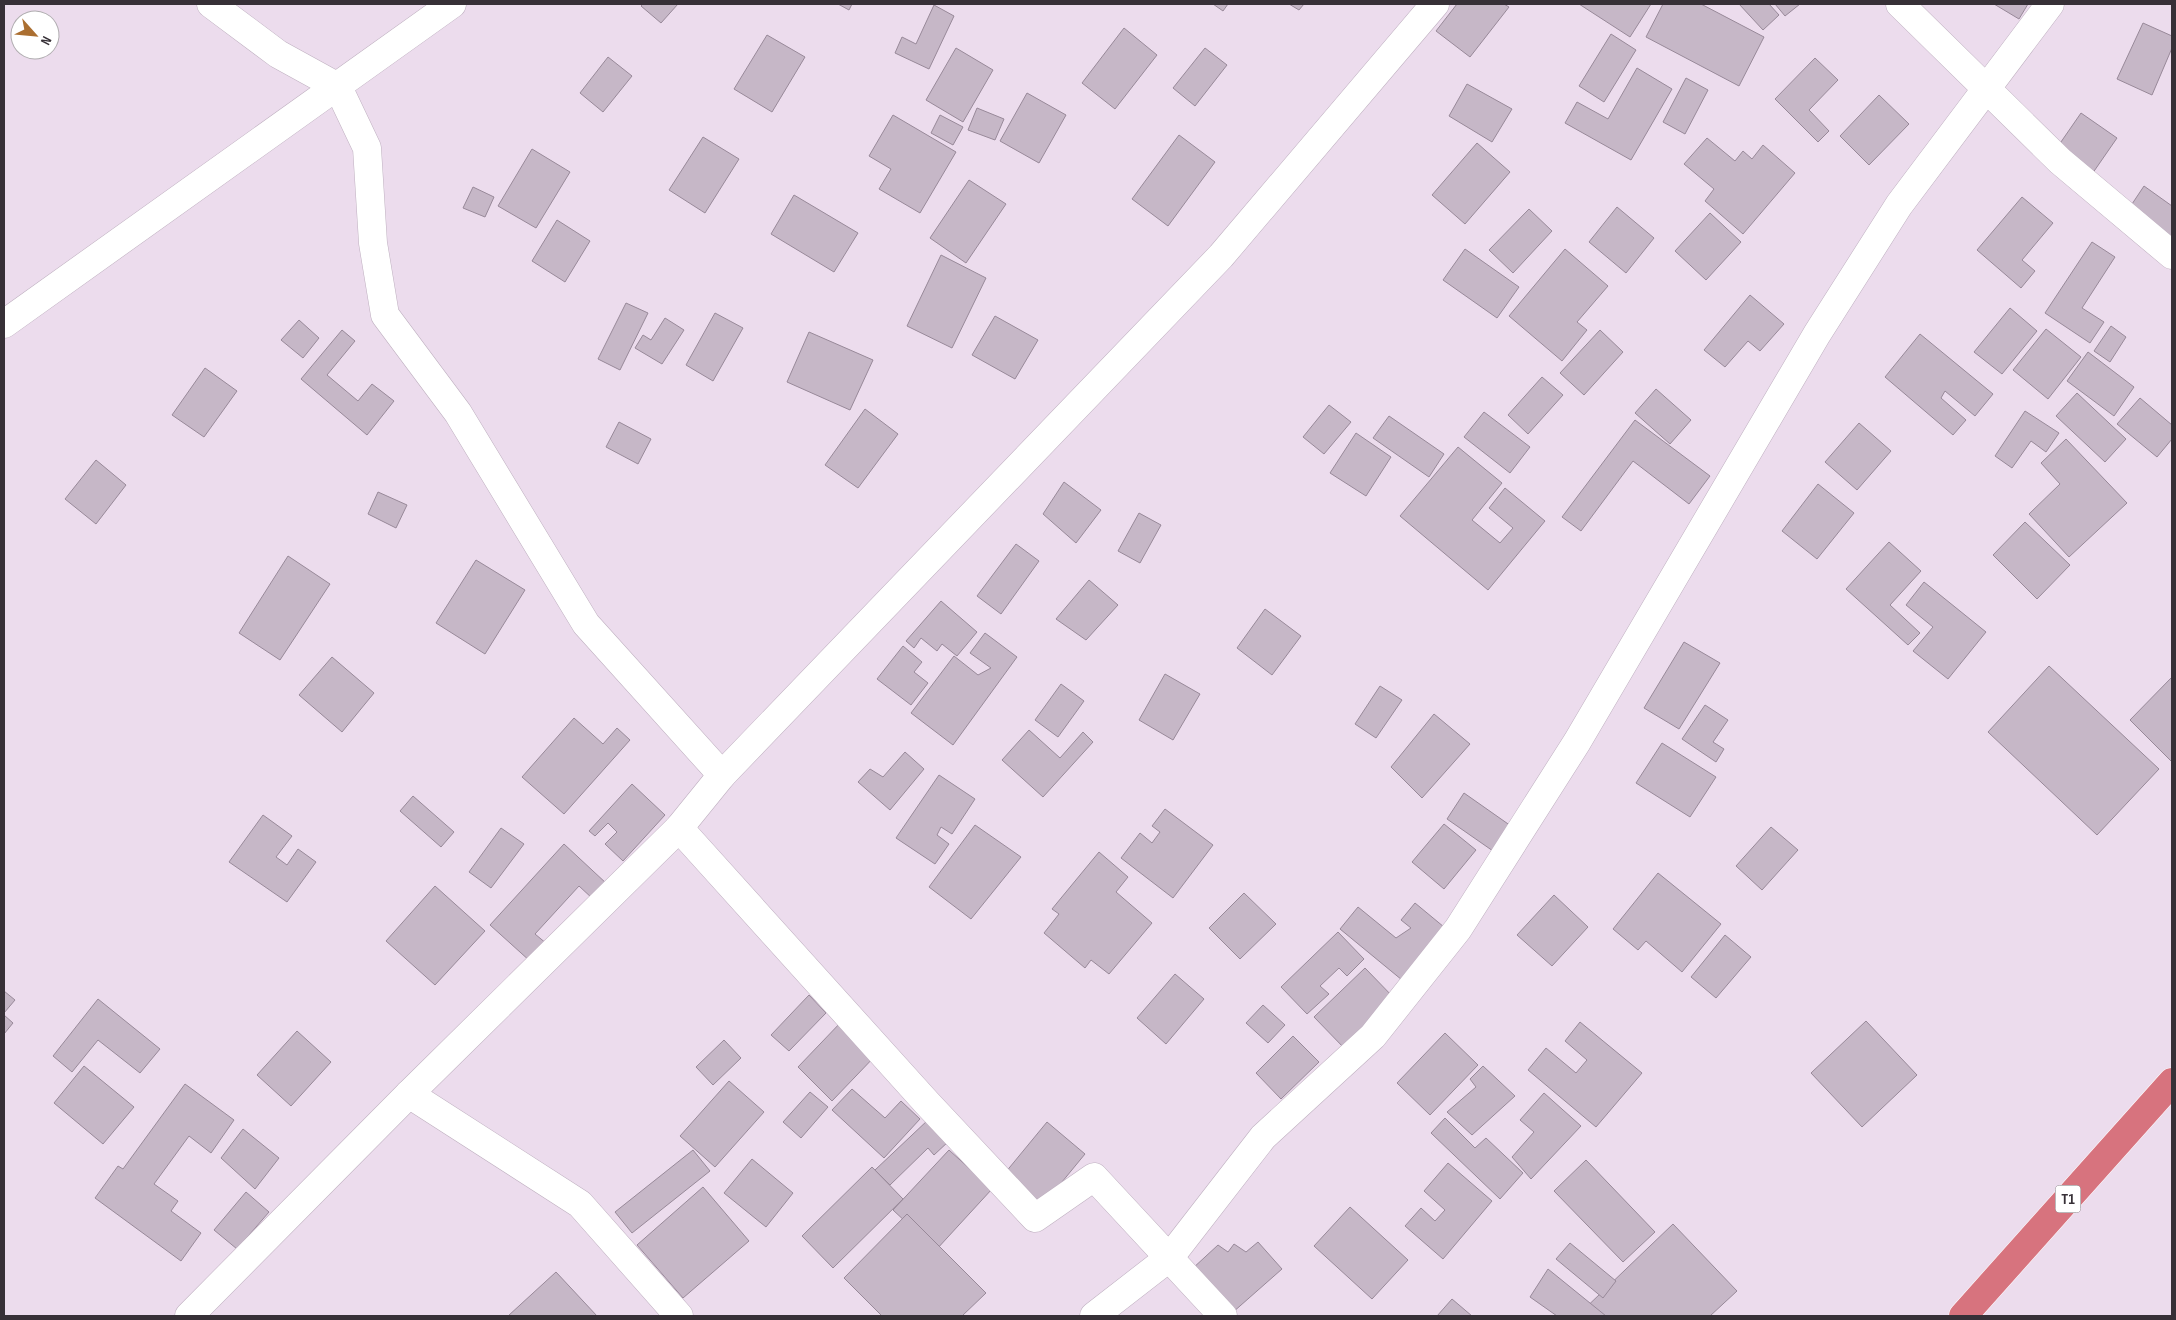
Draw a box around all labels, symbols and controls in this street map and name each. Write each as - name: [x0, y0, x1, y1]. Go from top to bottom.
- north arrow: [10, 10, 60, 60]
- text: N: [37, 33, 55, 48]
- road number: T1: [2056, 1186, 2080, 1212]

